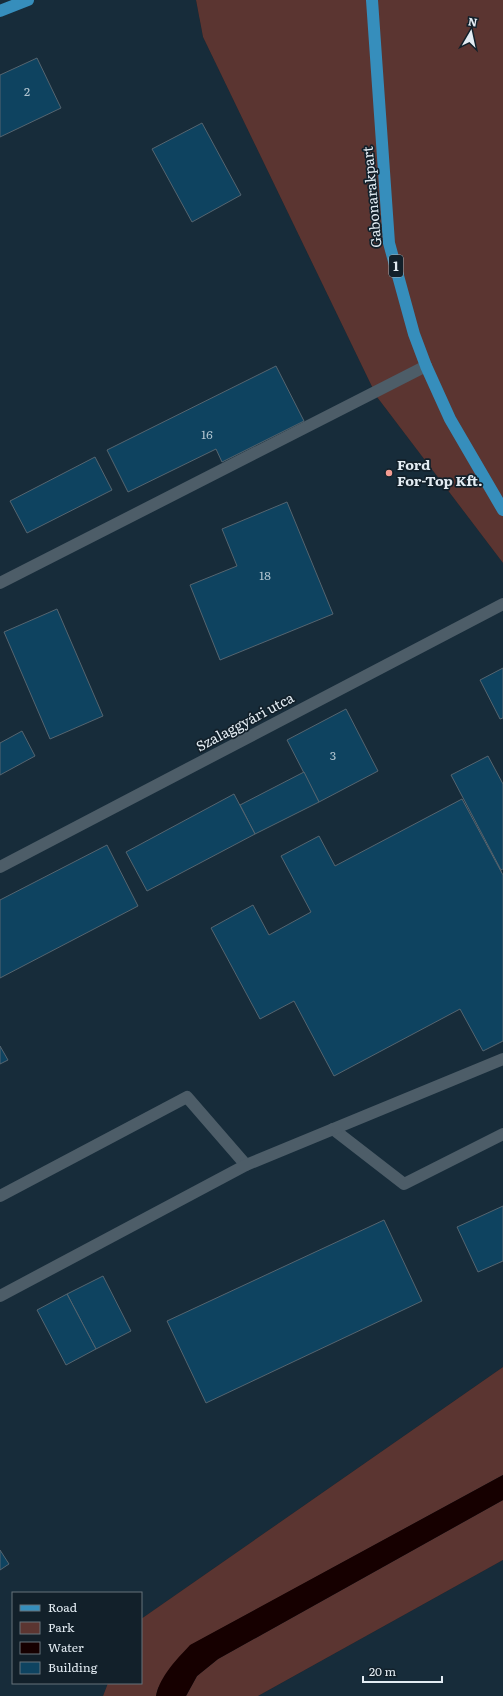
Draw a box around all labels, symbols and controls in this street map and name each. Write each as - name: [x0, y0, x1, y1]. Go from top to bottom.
- north arrow: [451, 12, 491, 52]
- text: N: [467, 13, 479, 30]
- house number: 2: [24, 82, 30, 100]
- street label: Gabonarakpart: [357, 145, 385, 249]
- road number: 1: [389, 255, 403, 277]
- house number: 16: [201, 425, 213, 443]
- place label: Ford For-Top Kft.: [397, 454, 483, 490]
- marker: Ford For-Top Kft.: [384, 468, 394, 478]
- house number: 18: [259, 566, 271, 584]
- street label: Szalaggyári utca: [192, 687, 298, 755]
- house number: 3: [330, 746, 336, 764]
- legend: [12, 1592, 142, 1684]
- text: Road: [48, 1598, 78, 1616]
- text: Park: [48, 1618, 75, 1636]
- text: Water: [48, 1638, 84, 1656]
- text: Building: [48, 1658, 98, 1676]
- scale bar: [363, 1658, 442, 1684]
- text: 20 m: [369, 1662, 396, 1680]

